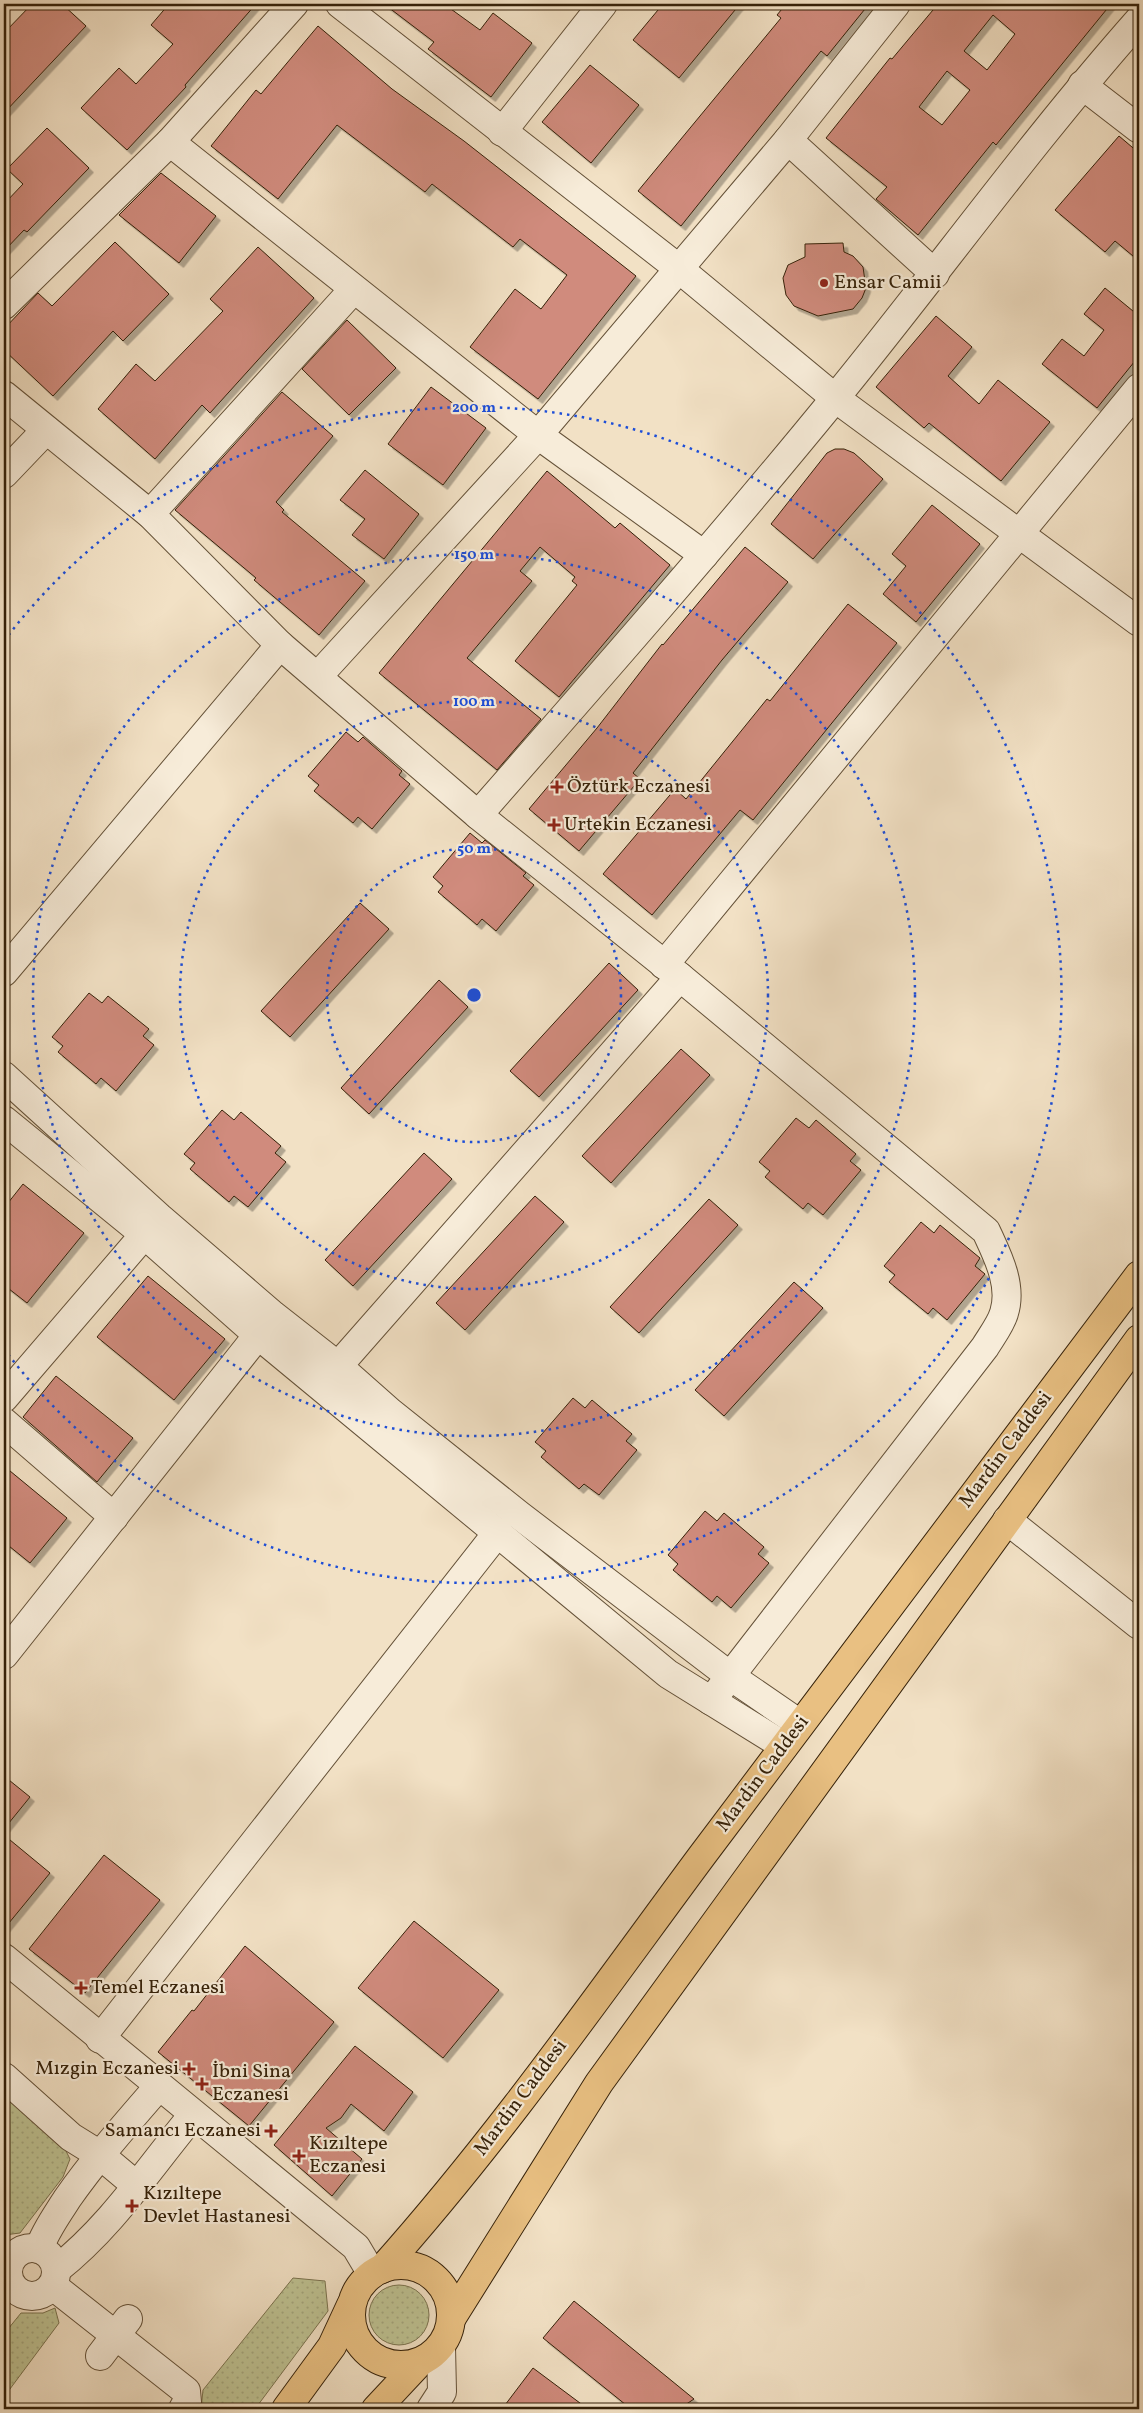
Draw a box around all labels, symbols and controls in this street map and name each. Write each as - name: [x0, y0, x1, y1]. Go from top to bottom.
- place label: Ensar Camii: [834, 269, 942, 297]
- marker: Ensar Camii: [818, 277, 830, 289]
- text: 200 m: [452, 398, 496, 419]
- text: 150 m: [454, 545, 494, 566]
- text: 100 m: [453, 692, 496, 713]
- place label: Öztürk Eczanesi: [567, 773, 710, 801]
- marker: Öztürk Eczanesi: [551, 781, 563, 793]
- place label: Urtekin Eczanesi: [564, 811, 712, 839]
- marker: Urtekin Eczanesi: [548, 819, 560, 831]
- text: 50 m: [457, 839, 491, 860]
- centre of rings: [465, 986, 483, 1004]
- street label: Mardin Caddesi: [953, 1386, 1059, 1514]
- street label: Mardin Caddesi: [710, 1710, 816, 1838]
- place label: Temel Eczanesi: [91, 1974, 225, 2002]
- marker: Temel Eczanesi: [75, 1982, 87, 1994]
- street label: Mardin Caddesi: [468, 2034, 574, 2162]
- place label: Mızgin Eczanesi: [35, 2055, 179, 2083]
- place label: İbni Sina Eczanesi: [212, 2058, 291, 2109]
- marker: Mızgin Eczanesi: [183, 2063, 195, 2075]
- marker: İbni Sina Eczanesi: [196, 2078, 208, 2090]
- place label: Samancı Eczanesi: [105, 2117, 261, 2145]
- marker: Samancı Eczanesi: [265, 2125, 277, 2137]
- place label: Kızıltepe Eczanesi: [309, 2130, 388, 2181]
- marker: Kızıltepe Eczanesi: [293, 2150, 305, 2162]
- place label: Kızıltepe Devlet Hastanesi: [143, 2180, 290, 2231]
- marker: Kızıltepe Devlet Hastanesi: [125, 2199, 139, 2213]

